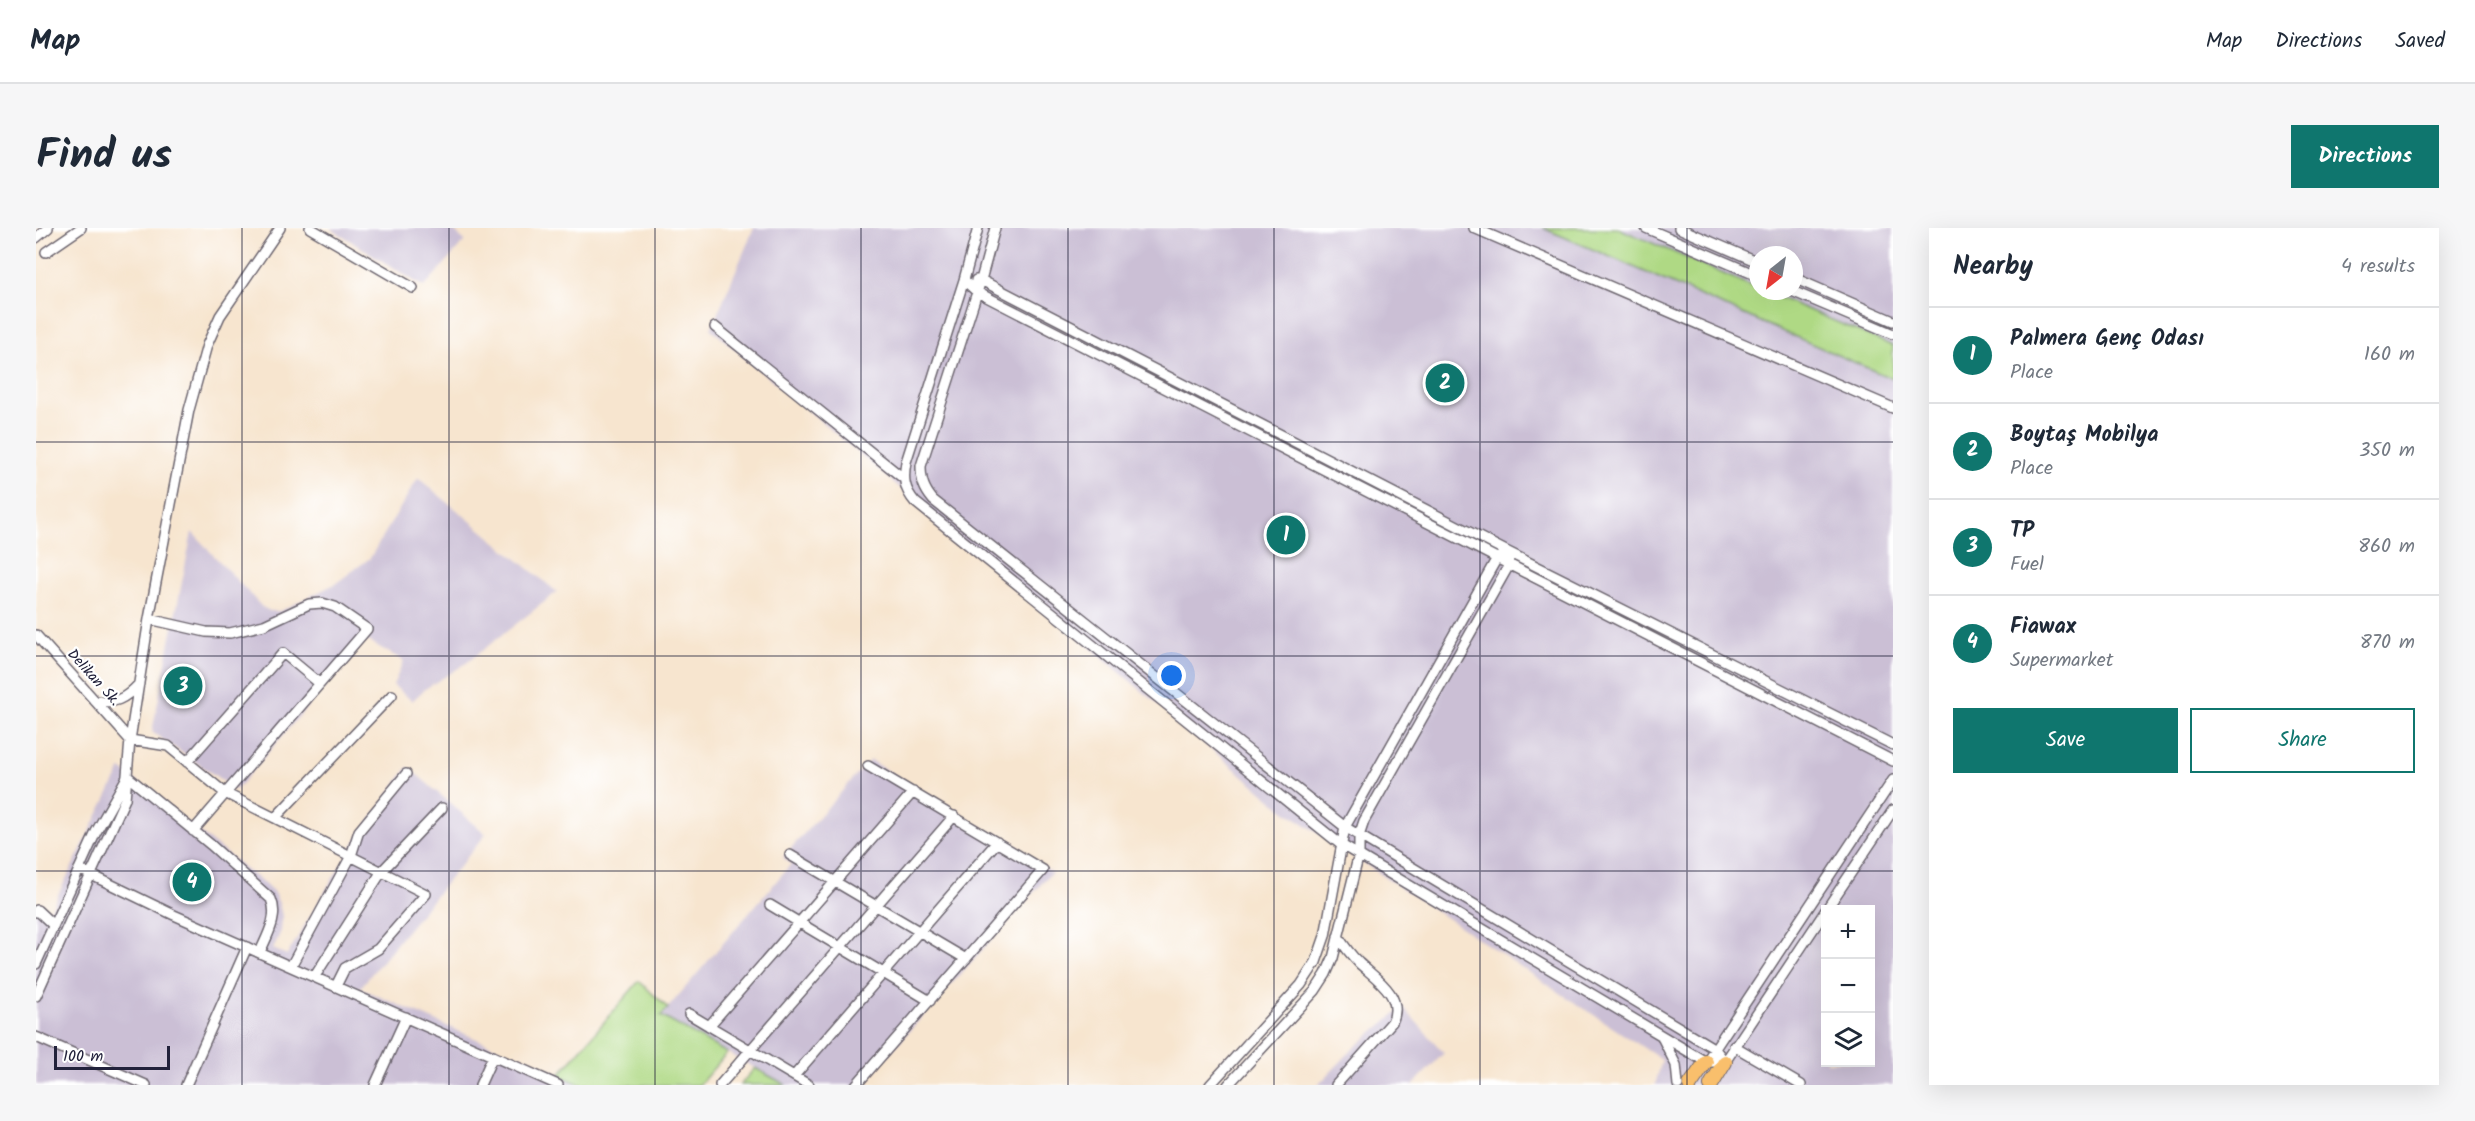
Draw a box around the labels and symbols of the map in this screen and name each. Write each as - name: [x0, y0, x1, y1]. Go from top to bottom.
- north arrow: [1749, 246, 1803, 300]
- pin: 2: [1426, 360, 1464, 406]
- pin: 1: [1266, 512, 1306, 558]
- street label: Delikan Sk.: [61, 644, 126, 712]
- your location: [1157, 661, 1186, 690]
- pin: 3: [164, 664, 202, 708]
- pin: 4: [172, 860, 212, 904]
- scale bar: [54, 1043, 170, 1070]

